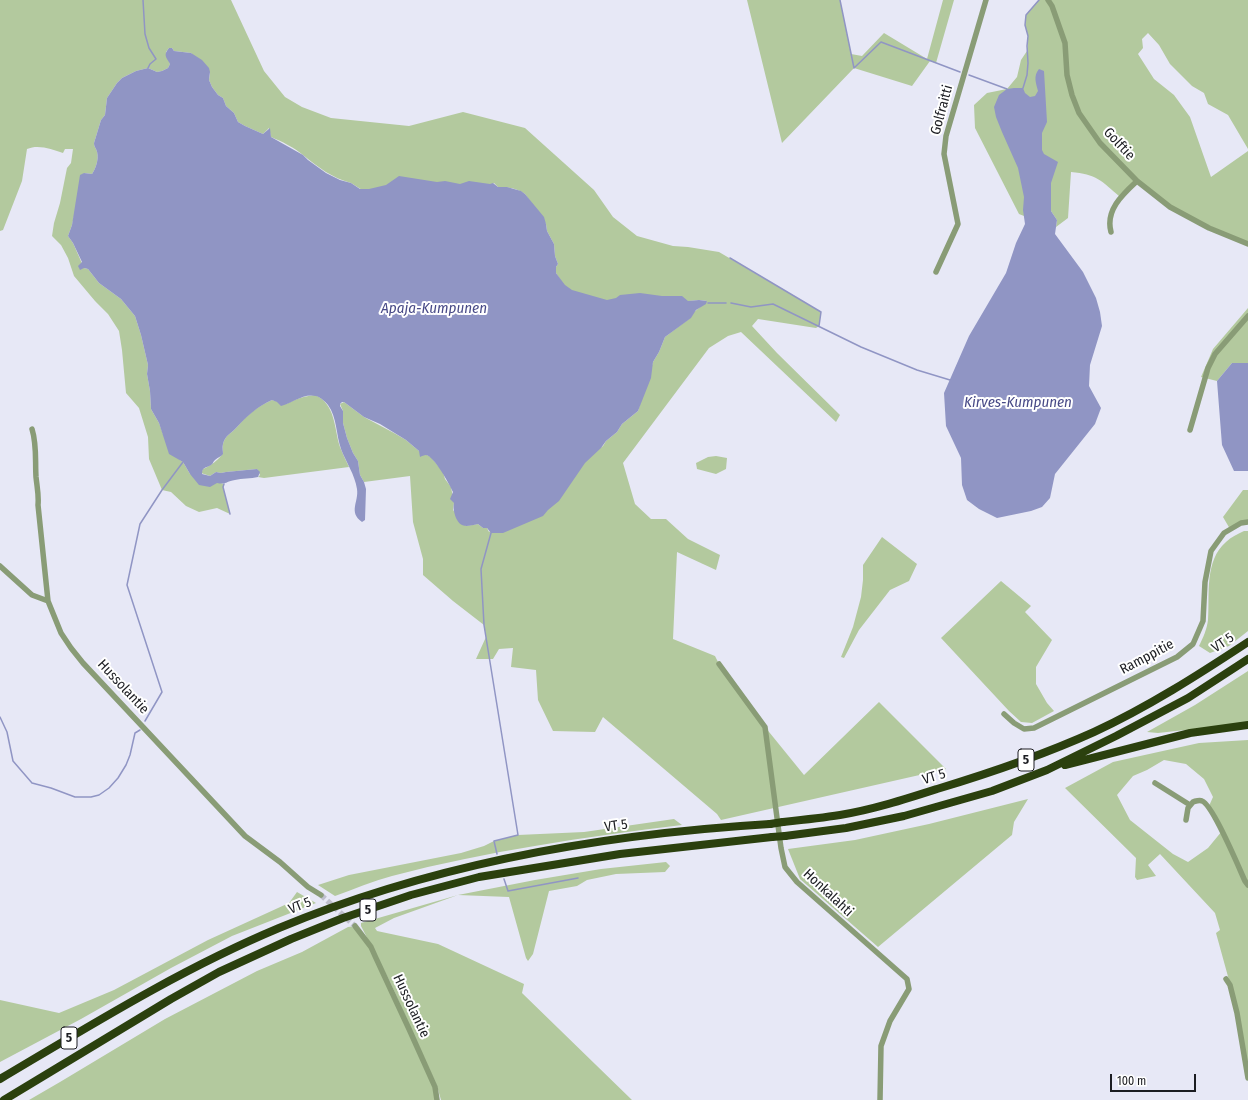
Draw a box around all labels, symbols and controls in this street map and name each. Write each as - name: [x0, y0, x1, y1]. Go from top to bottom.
- street label: Golfraitti: [927, 83, 957, 137]
- street label: Golftie: [1100, 124, 1138, 164]
- water label: Apaja-Kumpunen: [381, 300, 487, 318]
- water label: Kirves-Kumpunen: [964, 394, 1072, 412]
- street label: VT 5: [1209, 630, 1237, 656]
- street label: Ramppitie: [1117, 636, 1177, 678]
- street label: Hussolantie: [94, 656, 152, 718]
- road number: 5: [1018, 749, 1034, 771]
- street label: VT 5: [920, 766, 948, 788]
- street label: VT 5: [603, 816, 629, 836]
- street label: Honkalahti: [800, 866, 856, 920]
- street label: VT 5: [286, 894, 314, 918]
- road number: 5: [360, 899, 376, 921]
- street label: Hussolantie: [389, 972, 433, 1040]
- road number: 5: [61, 1027, 77, 1049]
- scale bar: [1112, 1066, 1198, 1092]
- text: 100 m: [1117, 1074, 1146, 1088]

